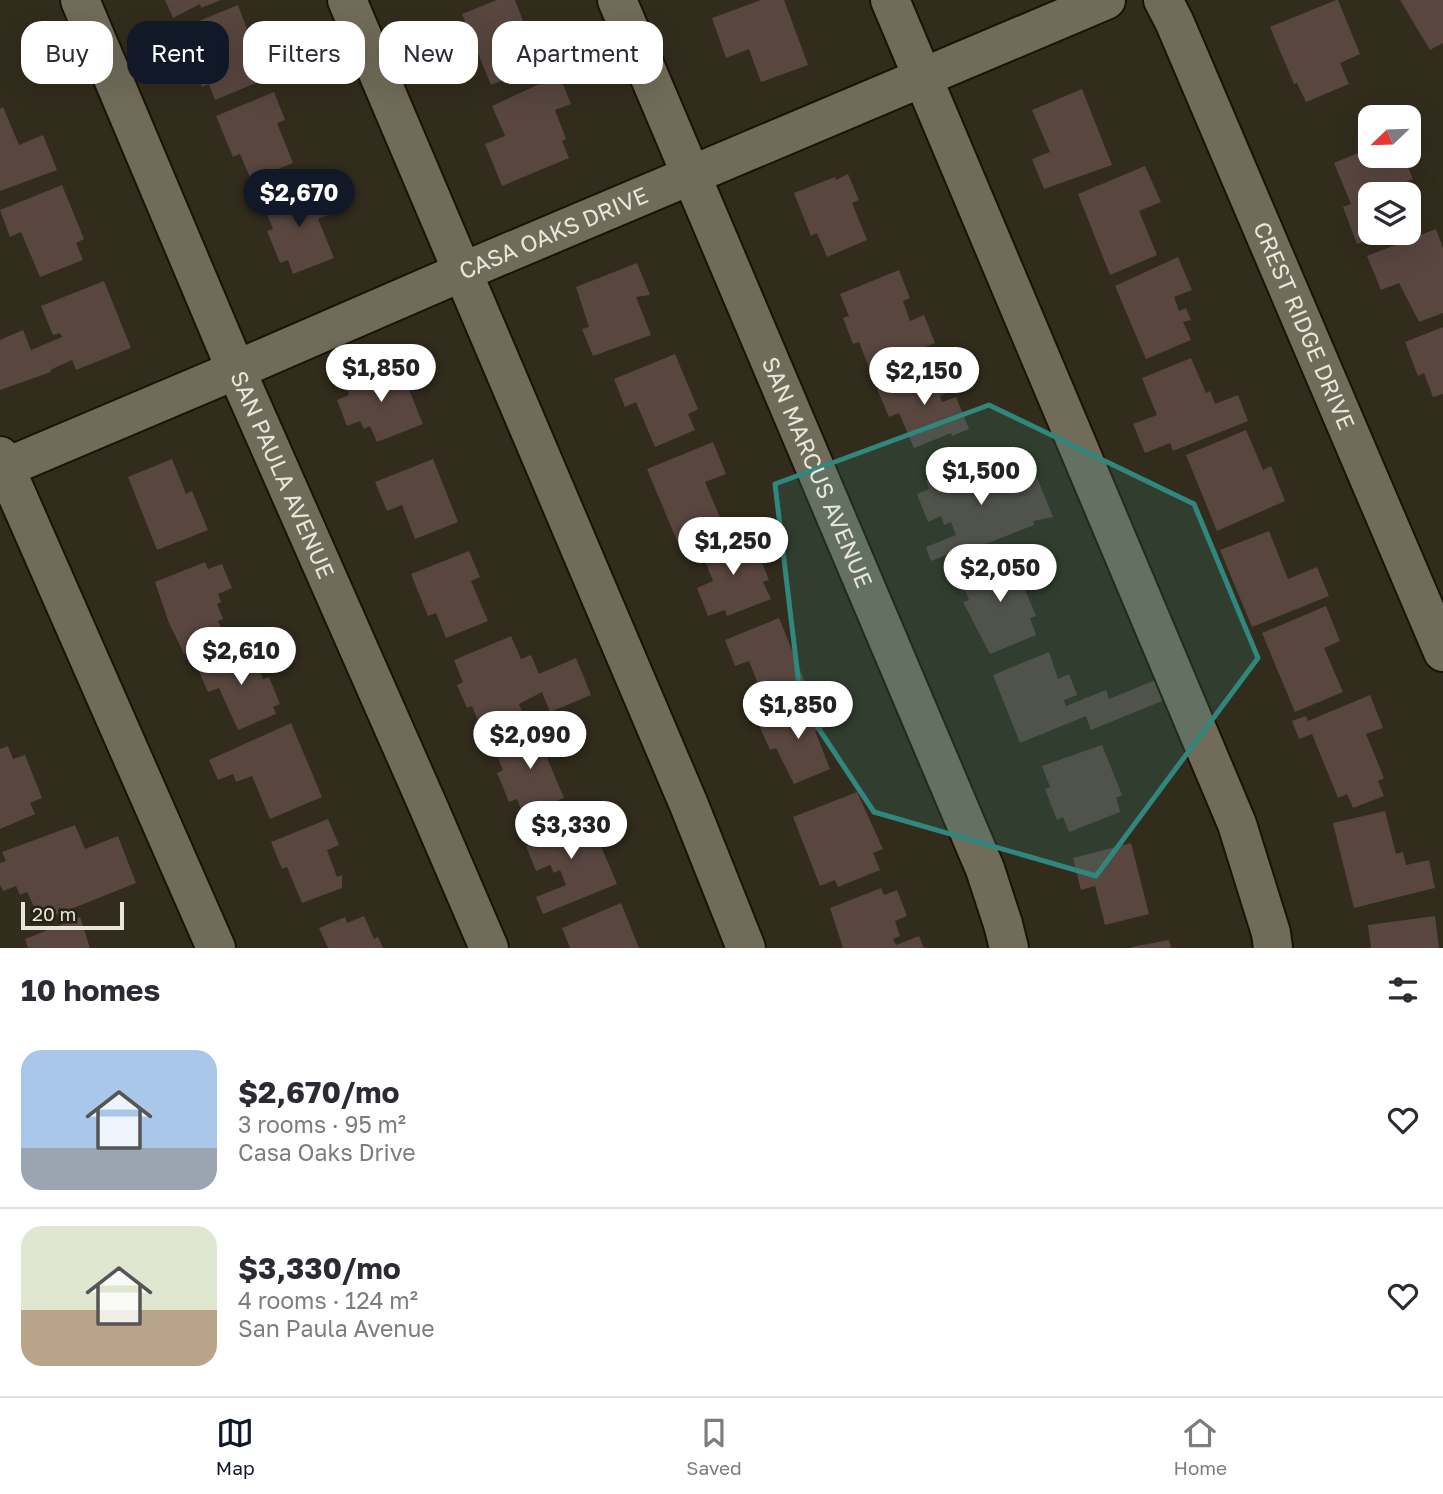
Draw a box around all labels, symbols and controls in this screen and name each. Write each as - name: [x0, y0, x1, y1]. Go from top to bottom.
- chip: Buy: [21, 21, 113, 84]
- chip: Rent: [127, 21, 229, 84]
- chip: Filters: [243, 21, 365, 84]
- chip: New: [379, 21, 478, 84]
- chip: Apartment: [492, 21, 663, 84]
- north arrow: [1358, 105, 1421, 168]
- map controls: [1358, 105, 1421, 245]
- pin: $2,670: [242, 170, 356, 229]
- text: $2,670: [260, 178, 338, 206]
- street label: CASA OAKS DRIVE: [454, 180, 652, 285]
- button: layers: [1358, 182, 1421, 245]
- street label: CREST RIDGE DRIVE: [1248, 217, 1361, 434]
- pin: $1,850: [324, 344, 438, 404]
- pin: $2,150: [867, 348, 981, 407]
- street label: SAN MARCUS AVENUE: [757, 352, 879, 592]
- text: $1,850: [342, 353, 420, 381]
- text: $2,150: [885, 356, 963, 384]
- street label: SAN PAULA AVENUE: [225, 366, 341, 582]
- pin: $1,500: [924, 448, 1038, 507]
- text: $1,500: [942, 456, 1020, 484]
- pin: $1,250: [676, 518, 790, 577]
- text: $1,250: [694, 526, 772, 554]
- pin: $2,050: [943, 544, 1057, 604]
- text: $2,050: [960, 553, 1040, 581]
- pin: $2,610: [184, 628, 298, 687]
- text: $2,610: [202, 636, 280, 664]
- pin: $1,850: [741, 682, 855, 741]
- text: $1,850: [759, 690, 837, 718]
- pin: $2,090: [473, 712, 587, 771]
- text: $2,090: [489, 720, 571, 748]
- pin: $3,330: [514, 802, 628, 861]
- text: $3,330: [531, 810, 611, 838]
- scale bar: [21, 899, 124, 931]
- text: 20 m: [32, 902, 76, 925]
- icon: filters: [1384, 971, 1422, 1009]
- text: 10 homes: [21, 972, 160, 1008]
- text: $2,670/mo: [238, 1074, 400, 1110]
- icon: home: [77, 1078, 161, 1162]
- icon: heart: [1384, 1101, 1422, 1139]
- text: 3 rooms · 95 m²: [238, 1110, 406, 1138]
- text: Casa Oaks Drive: [238, 1138, 416, 1166]
- text: $3,330/mo: [238, 1250, 401, 1286]
- icon: home: [77, 1254, 161, 1338]
- icon: heart: [1384, 1277, 1422, 1315]
- text: 4 rooms · 124 m²: [238, 1286, 418, 1314]
- text: San Paula Avenue: [238, 1314, 435, 1342]
- tab: Map: [216, 1414, 255, 1479]
- tab: Saved: [686, 1414, 742, 1479]
- tab: Home: [1173, 1414, 1227, 1479]

